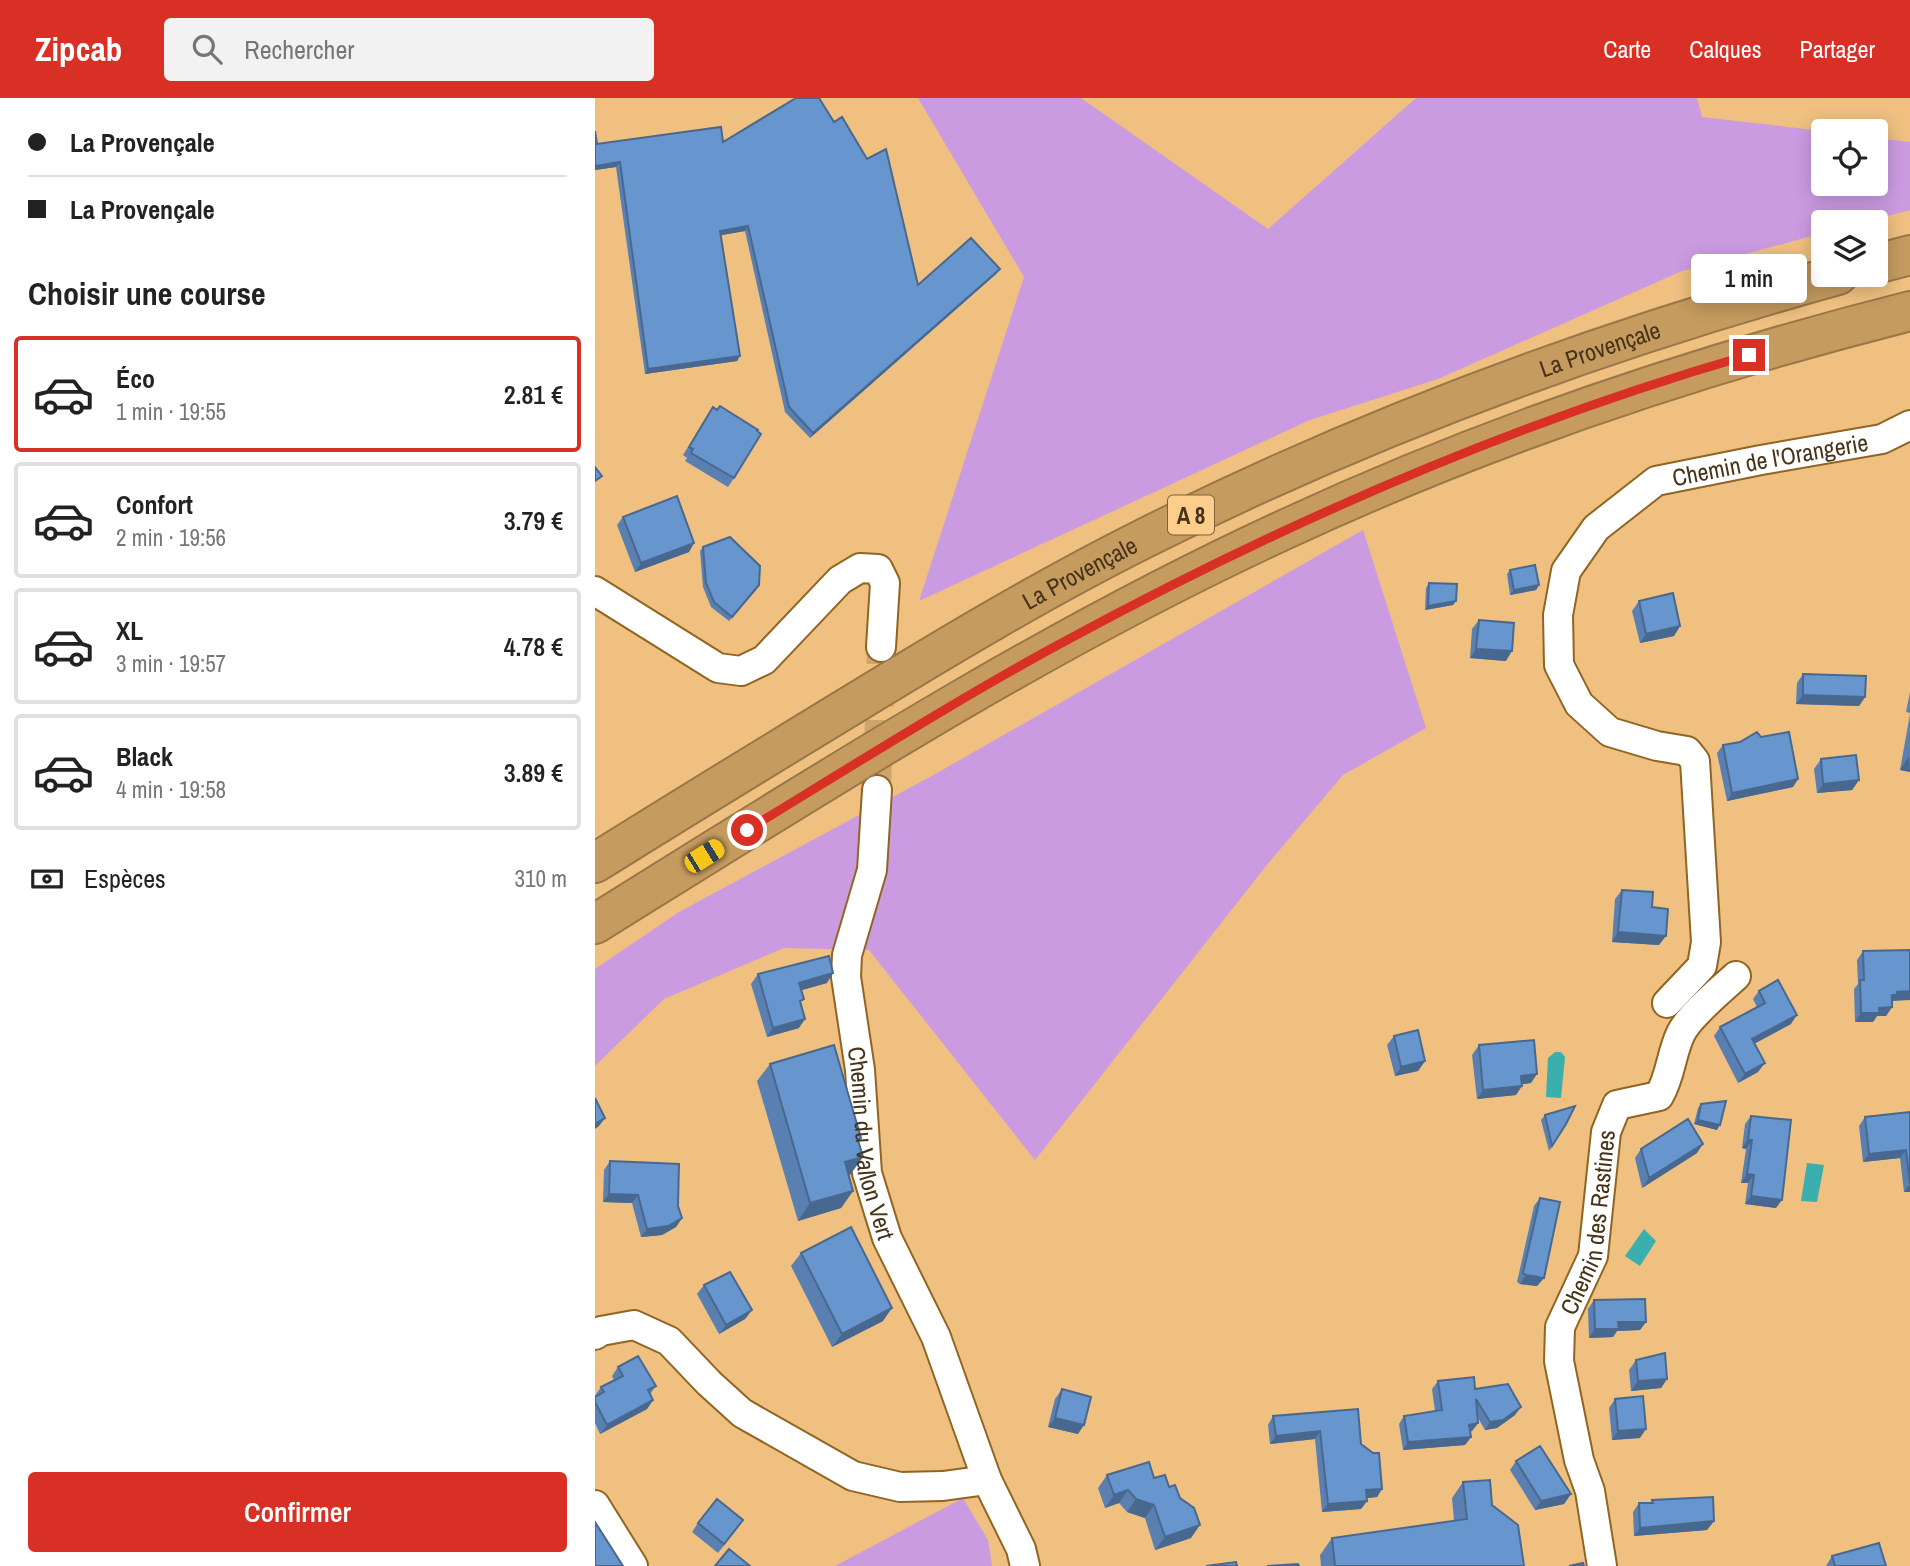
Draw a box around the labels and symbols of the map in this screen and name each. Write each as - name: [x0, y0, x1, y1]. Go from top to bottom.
- callout: 1 min: [1691, 254, 1807, 302]
- street label: La Provençale: [1535, 313, 1664, 384]
- route end: [1733, 339, 1765, 371]
- street label: Chemin de l'Orangerie: [1669, 426, 1871, 493]
- road number: A 8: [1168, 496, 1214, 534]
- street label: La Provençale: [1016, 529, 1142, 617]
- route start: [731, 814, 763, 846]
- car: [681, 836, 728, 876]
- street label: Chemin du Vallon Vert: [841, 1044, 903, 1244]
- street label: Chemin des Rastines: [1552, 1128, 1622, 1320]

